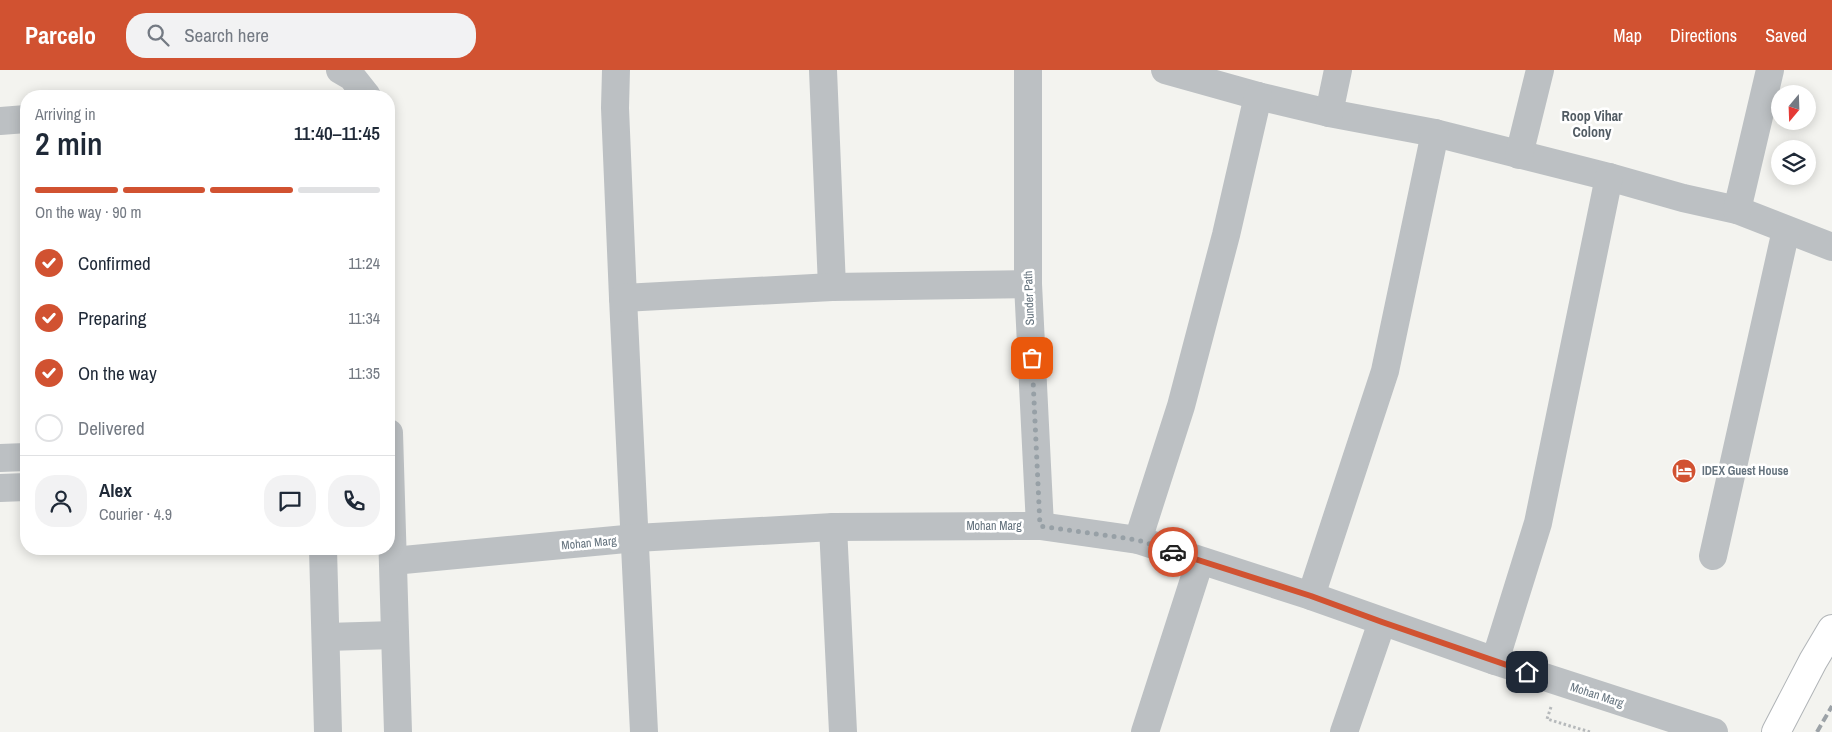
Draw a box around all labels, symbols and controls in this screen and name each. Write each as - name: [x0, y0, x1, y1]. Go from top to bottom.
- search box: [126, 13, 476, 58]
- text: Parcelo: [25, 19, 96, 51]
- icon: search: [144, 21, 172, 49]
- text: Search here: [184, 22, 269, 48]
- text: Map: [1613, 23, 1642, 48]
- text: Directions: [1670, 23, 1737, 48]
- text: Saved: [1765, 23, 1807, 48]
- north arrow: [1771, 85, 1816, 130]
- map controls: [1771, 85, 1816, 185]
- text: Arriving in: [35, 103, 96, 125]
- district label: Roop Vihar Colony: [1561, 107, 1623, 141]
- text: 11:40–11:45: [294, 120, 380, 146]
- text: 2 min: [35, 122, 103, 165]
- button: layers: [1771, 140, 1816, 185]
- text: On the way · 90 m: [35, 201, 141, 223]
- icon: check: [35, 249, 63, 277]
- text: Confirmed: [78, 250, 151, 276]
- text: 11:24: [348, 252, 380, 274]
- street label: Sunder Path: [1020, 270, 1038, 326]
- icon: check: [35, 304, 63, 332]
- text: Preparing: [78, 305, 146, 331]
- text: 11:34: [348, 307, 380, 329]
- pin: [1011, 337, 1053, 379]
- icon: bag: [1018, 344, 1046, 372]
- icon: check: [35, 359, 63, 387]
- text: On the way: [78, 360, 157, 386]
- text: 11:35: [348, 362, 380, 384]
- text: Delivered: [78, 415, 145, 441]
- hotel icon: IDEX Guest House: [1671, 458, 1697, 484]
- place label: IDEX Guest House: [1702, 463, 1789, 479]
- button: person: [35, 475, 87, 527]
- button: chat: [264, 475, 316, 527]
- button: phone: [328, 475, 380, 527]
- text: Alex: [99, 477, 132, 503]
- text: Courier · 4.9: [99, 503, 172, 525]
- street label: Mohan Marg: [966, 518, 1022, 534]
- courier: [1148, 527, 1198, 577]
- street label: Mohan Marg: [561, 533, 618, 553]
- icon: car: [1159, 538, 1187, 566]
- pin: [1506, 651, 1548, 693]
- icon: home: [1513, 658, 1541, 686]
- street label: Mohan Marg: [1568, 679, 1626, 711]

